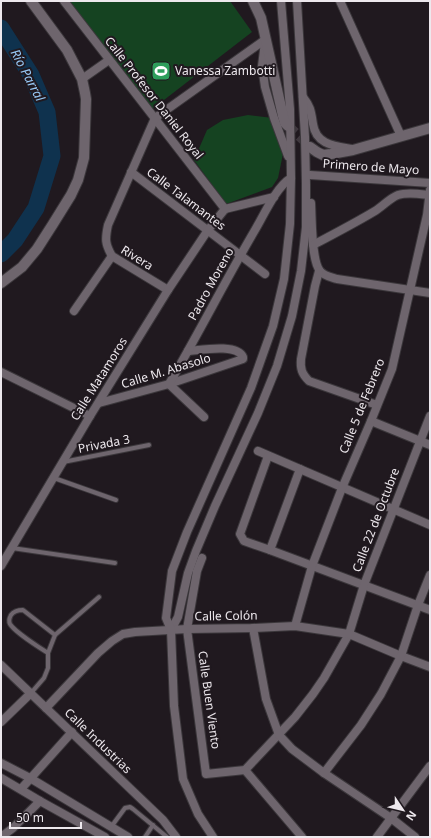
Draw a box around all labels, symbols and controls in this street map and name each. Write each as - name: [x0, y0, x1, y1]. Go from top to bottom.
- street label: Calle Profesor Daniel Royal: [101, 33, 208, 162]
- water label: Río Parral: [7, 46, 50, 105]
- sports icon: Vanessa Zambotti: [150, 60, 172, 82]
- place label: Vanessa Zambotti: [175, 62, 275, 79]
- street label: Primero de Mayo: [322, 155, 420, 178]
- street label: Calle Talamantes: [143, 163, 230, 234]
- street label: Rivera: [118, 241, 157, 274]
- street label: Padro Moreno: [184, 244, 238, 323]
- street label: Calle Matamoros: [66, 334, 131, 424]
- street label: Calle M. Abasolo: [119, 349, 213, 392]
- street label: Calle 5 de Febrero: [335, 356, 388, 456]
- street label: Privada 3: [77, 430, 131, 457]
- street label: Calle 22 de Octubre: [348, 465, 403, 574]
- street label: Calle Colón: [194, 606, 258, 625]
- street label: Calle Buen Viento: [194, 650, 225, 750]
- street label: Calle Industrias: [61, 704, 136, 777]
- north arrow: [383, 790, 423, 830]
- scale bar: [10, 804, 81, 830]
- text: N: [403, 808, 420, 824]
- text: 50 m: [16, 809, 44, 826]

